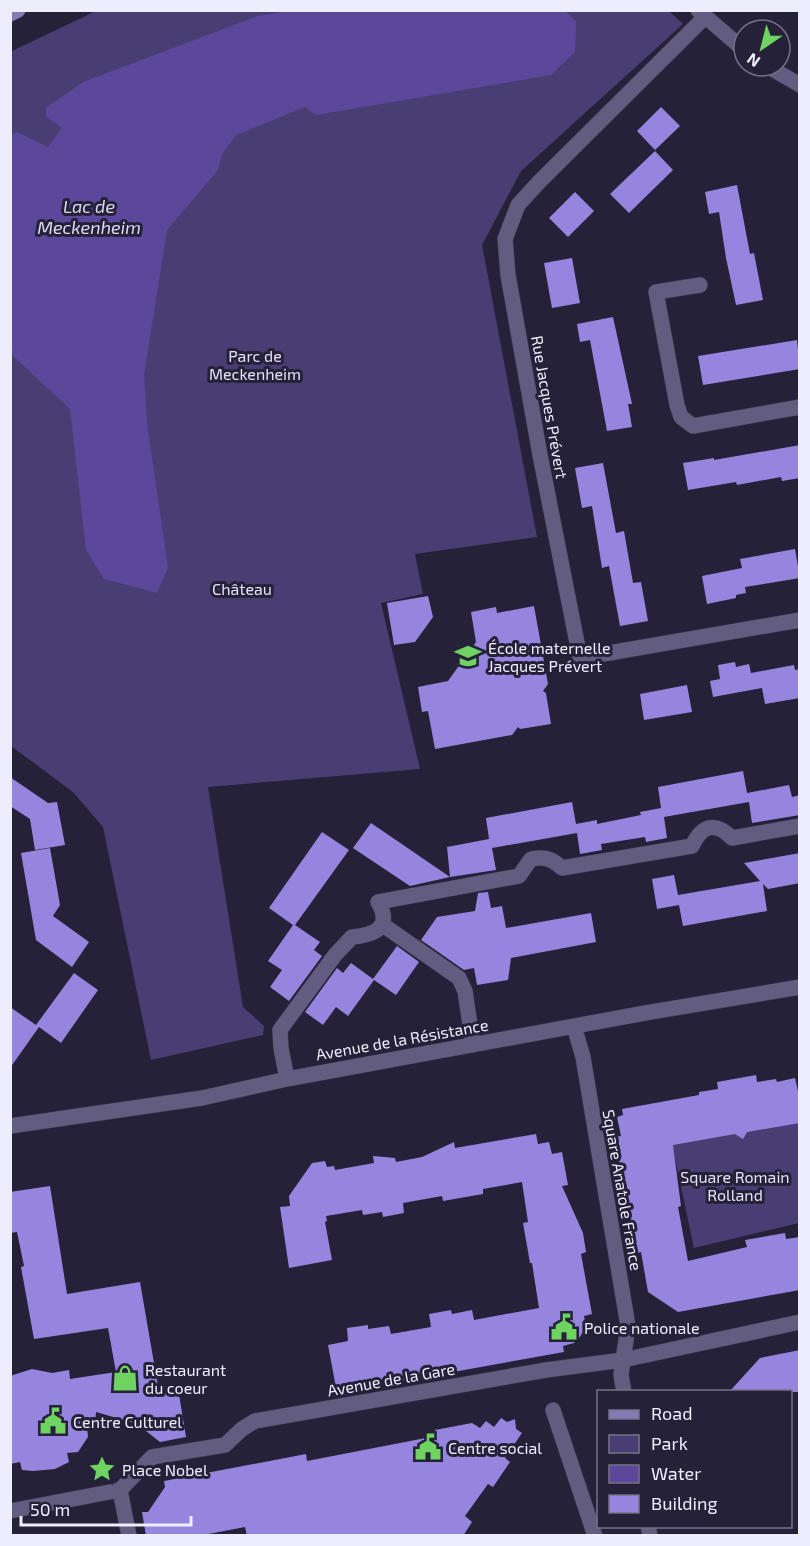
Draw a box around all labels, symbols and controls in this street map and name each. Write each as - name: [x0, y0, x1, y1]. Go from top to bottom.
- north arrow: [732, 18, 792, 78]
- text: N: [743, 50, 763, 72]
- water label: Lac de Meckenheim: [37, 195, 141, 238]
- street label: Rue Jacques Prévert: [528, 334, 572, 480]
- park label: Parc de Meckenheim: [209, 346, 301, 383]
- park label: Château: [212, 579, 272, 598]
- place label: École maternelle Jacques Prévert: [488, 638, 611, 675]
- school or university icon: École maternelle Jacques Prévert: [453, 641, 483, 671]
- street label: Avenue de la Résistance: [314, 1014, 490, 1064]
- street label: Square Anatole France: [599, 1108, 647, 1272]
- park label: Square Romain Rolland: [680, 1167, 790, 1204]
- public building icon: Police nationale: [549, 1312, 579, 1342]
- place label: Police nationale: [584, 1318, 700, 1337]
- street label: Avenue de la Gare: [326, 1358, 456, 1400]
- place label: Restaurant du coeur: [145, 1360, 226, 1397]
- shop icon: Restaurant du coeur: [110, 1363, 140, 1393]
- legend: [597, 1390, 792, 1528]
- text: Road: [651, 1402, 692, 1424]
- public building icon: Centre Culturel: [38, 1406, 68, 1436]
- place label: Centre Culturel: [73, 1412, 182, 1431]
- public building icon: Centre social: [413, 1432, 443, 1462]
- text: Park: [651, 1432, 688, 1454]
- place label: Centre social: [448, 1438, 542, 1457]
- place icon: Place Nobel: [87, 1454, 117, 1484]
- place label: Place Nobel: [122, 1460, 208, 1479]
- text: Water: [651, 1462, 701, 1484]
- scale bar: [21, 1489, 190, 1527]
- text: Building: [651, 1492, 718, 1514]
- text: 50 m: [30, 1498, 70, 1520]

